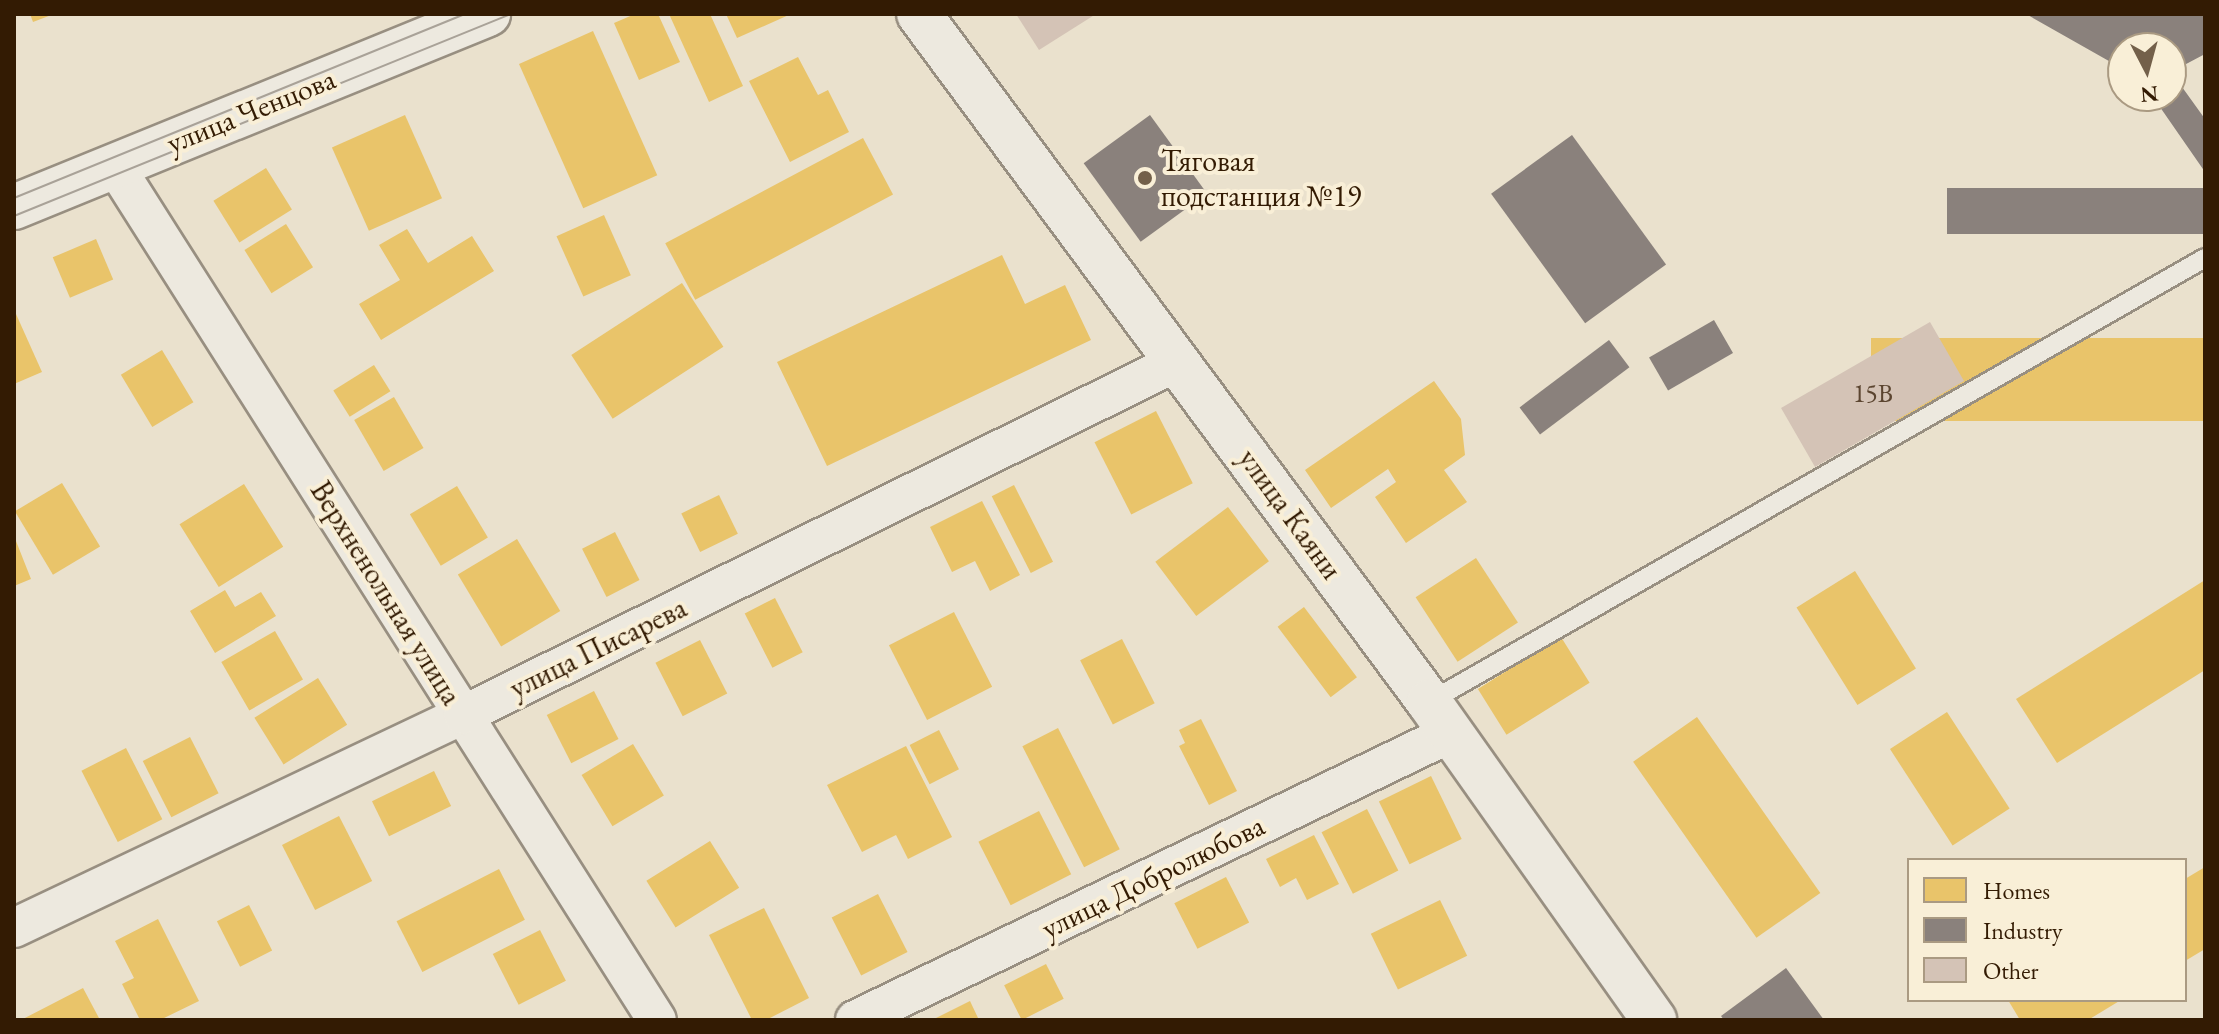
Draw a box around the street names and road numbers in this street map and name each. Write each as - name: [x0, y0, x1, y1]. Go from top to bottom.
- street label: улица Ченцова: [161, 61, 341, 161]
- street label: улица Каяни: [1231, 442, 1349, 586]
- street label: Верхненольная улица: [303, 475, 469, 711]
- street label: улица Писарева: [504, 590, 692, 706]
- street label: улица Добролюбова: [1036, 807, 1270, 947]

